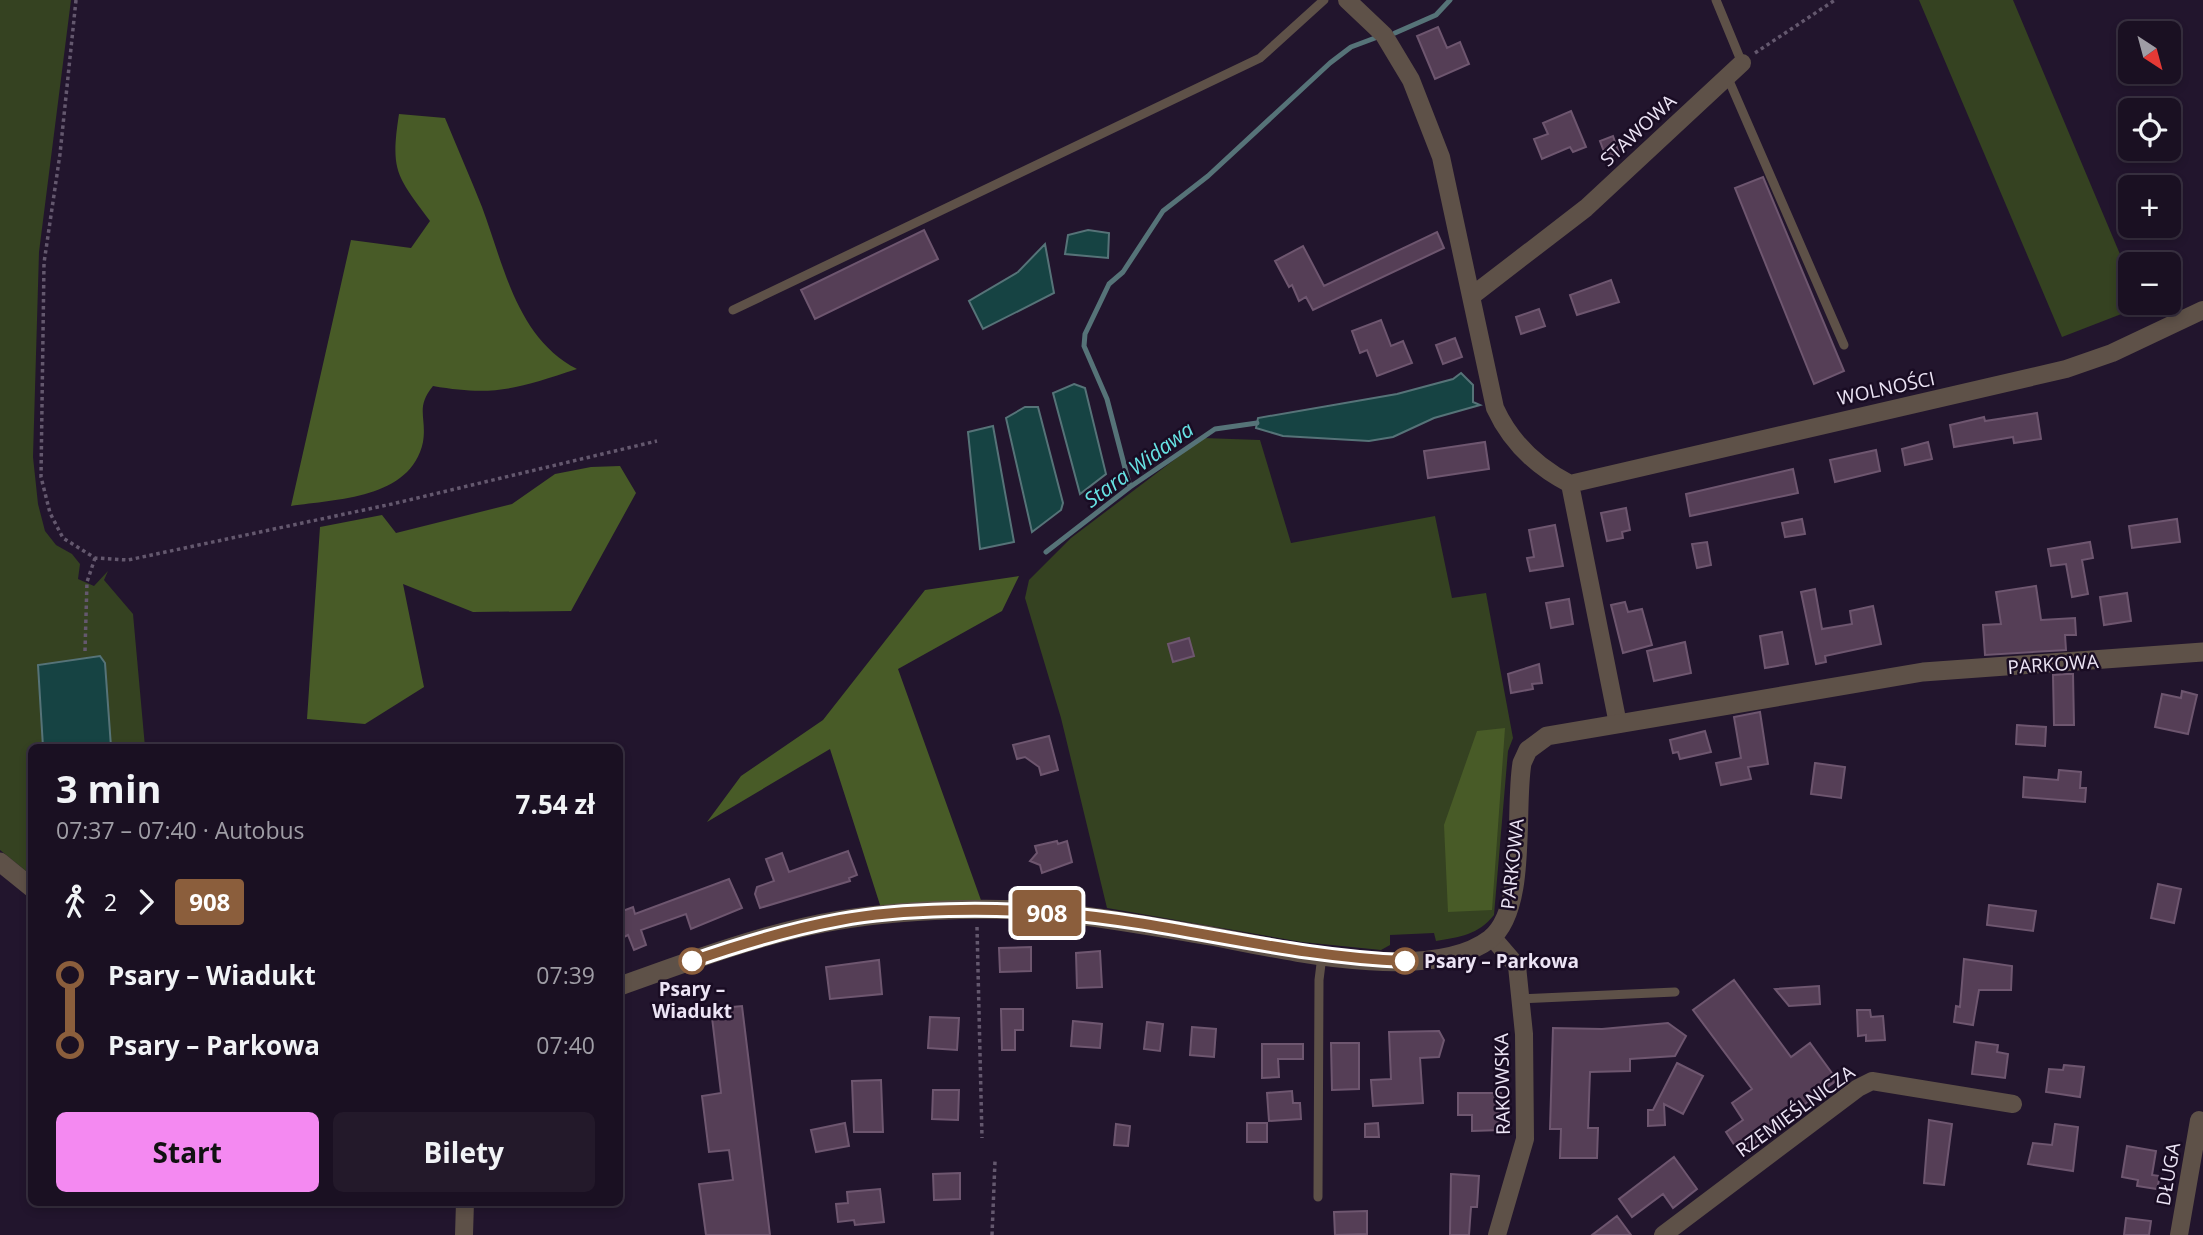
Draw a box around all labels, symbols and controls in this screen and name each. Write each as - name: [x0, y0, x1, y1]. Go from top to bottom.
- north arrow: [2118, 21, 2180, 84]
- map controls: [2118, 21, 2181, 315]
- street label: STAWOWA: [1594, 88, 1682, 172]
- button: locate: [2118, 98, 2181, 161]
- button: +: [2118, 175, 2181, 238]
- button: −: [2118, 252, 2181, 315]
- street label: WOLNOŚCI: [1835, 365, 1937, 411]
- water label: Stara Widawa: [1078, 415, 1199, 513]
- street label: PARKOWA: [2007, 648, 2099, 680]
- text: 3 min: [56, 762, 161, 814]
- text: 7.54 zł: [516, 786, 595, 822]
- text: 07:37 – 07:40 · Autobus: [56, 814, 305, 846]
- street label: PARKOWA: [1494, 817, 1530, 911]
- icon: walk: [56, 883, 94, 921]
- icon: forward: [127, 883, 165, 921]
- text: 908: [189, 885, 230, 918]
- text: 2: [104, 886, 117, 918]
- line badge: 908: [1007, 890, 1087, 936]
- text: 908: [1026, 896, 1068, 929]
- marker: Psary – Wiadukt: [679, 948, 705, 974]
- marker: Psary – Parkowa: [1392, 948, 1418, 974]
- place label: Psary – Parkowa: [1424, 948, 1579, 974]
- text: Psary – Wiadukt: [108, 957, 316, 993]
- text: 07:39: [536, 959, 595, 991]
- place label: Psary – Wiadukt: [652, 976, 732, 1024]
- text: Psary – Parkowa: [108, 1027, 320, 1063]
- text: 07:40: [536, 1029, 595, 1061]
- street label: RAKOWSKA: [1488, 1033, 1516, 1135]
- street label: RZEMIEŚLNICZA: [1730, 1059, 1860, 1163]
- button: Start: [56, 1112, 319, 1192]
- button: Bilety: [333, 1112, 595, 1192]
- street label: DŁUGA: [2150, 1141, 2186, 1207]

